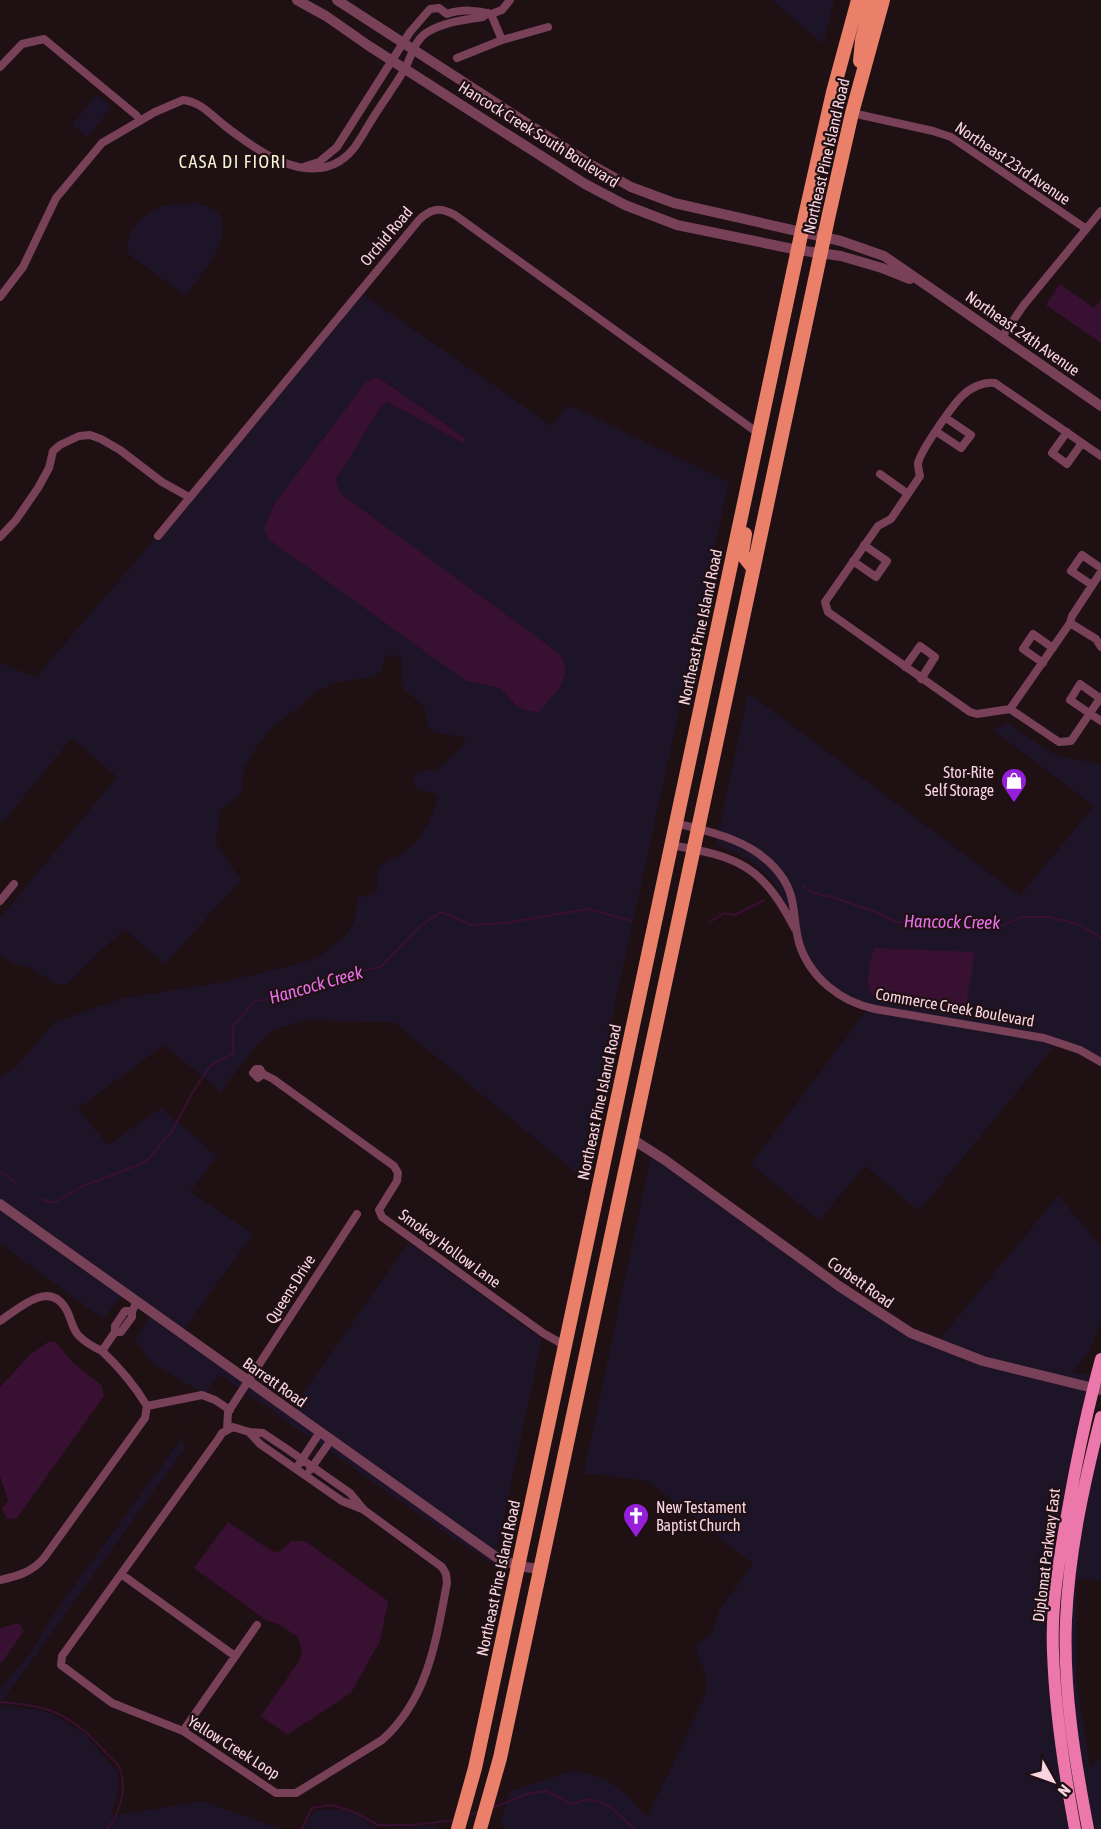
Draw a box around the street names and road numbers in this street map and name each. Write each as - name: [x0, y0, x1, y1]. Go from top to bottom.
- street label: Hancock Creek South Boulevard: [456, 77, 622, 191]
- street label: Northeast Pine Island Road: [799, 77, 853, 235]
- street label: Northeast 23rd Avenue: [952, 118, 1074, 208]
- street label: Orchid Road: [356, 203, 416, 269]
- street label: Northeast 24th Avenue: [963, 287, 1083, 379]
- street label: Northeast Pine Island Road: [675, 547, 725, 707]
- street label: Commerce Creek Boulevard: [874, 984, 1036, 1030]
- street label: Northeast Pine Island Road: [574, 1022, 624, 1182]
- street label: Smokey Hollow Lane: [395, 1205, 504, 1292]
- street label: Queens Drive: [262, 1251, 318, 1327]
- street label: Corbett Road: [825, 1253, 897, 1311]
- street label: Barrett Road: [240, 1353, 310, 1411]
- street label: Diplomat Parkway East: [1029, 1487, 1064, 1623]
- street label: Northeast Pine Island Road: [473, 1498, 523, 1658]
- street label: Yellow Creek Loop: [184, 1711, 283, 1783]

